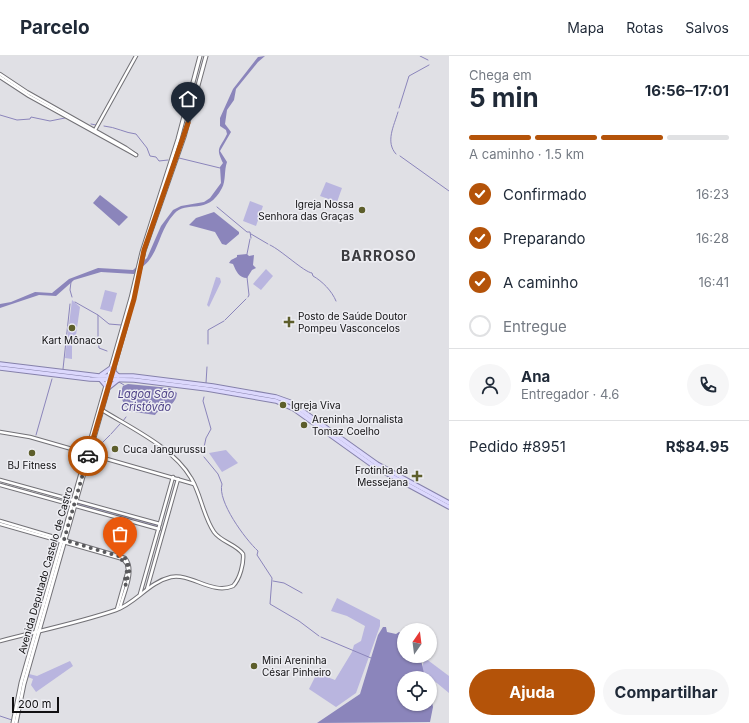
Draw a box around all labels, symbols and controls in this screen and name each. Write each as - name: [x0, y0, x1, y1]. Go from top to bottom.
- text: Parcelo: [20, 16, 90, 39]
- text: Mapa: [567, 19, 604, 36]
- text: Rotas: [626, 19, 663, 36]
- text: Salvos: [685, 19, 729, 36]
- text: Chega em: [469, 67, 532, 83]
- text: 16:56–17:01: [645, 81, 729, 100]
- pin: [171, 82, 205, 123]
- text: 5 min: [469, 82, 539, 113]
- icon: home: [177, 88, 199, 110]
- text: A caminho · 1.5 km: [469, 146, 584, 162]
- icon: check: [469, 183, 491, 205]
- text: Confirmado: [503, 185, 587, 204]
- text: 16:23: [696, 186, 729, 202]
- place label: Igreja Nossa Senhora das Graças: [258, 198, 354, 222]
- marker: Igreja Nossa Senhora das Graças: [357, 205, 367, 215]
- icon: check: [469, 227, 491, 249]
- text: Preparando: [503, 229, 586, 248]
- text: 16:28: [696, 230, 729, 246]
- district label: BARROSO: [341, 247, 417, 264]
- icon: check: [469, 271, 491, 293]
- text: A caminho: [503, 273, 578, 292]
- text: 16:41: [698, 274, 729, 290]
- place label: Posto de Saúde Doutor Pompeu Vasconcelos: [298, 310, 407, 334]
- marker: Posto de Saúde Doutor Pompeu Vasconcelos: [283, 316, 295, 328]
- text: Entregue: [503, 317, 567, 336]
- marker: Kart Mônaco: [67, 323, 77, 333]
- place label: Kart Mônaco: [42, 334, 102, 346]
- button: person: [469, 364, 511, 406]
- button: phone: [687, 364, 729, 406]
- text: Ana: [521, 367, 550, 386]
- text: Entregador · 4.6: [521, 386, 619, 402]
- water label: Lagoa São Cristóvão: [118, 387, 175, 414]
- place label: Igreja Viva: [291, 399, 341, 411]
- marker: Igreja Viva: [278, 400, 288, 410]
- place label: Areninha Jornalista Tomaz Coelho: [312, 413, 403, 437]
- marker: Areninha Jornalista Tomaz Coelho: [299, 420, 309, 430]
- courier: [68, 436, 108, 476]
- text: Pedido #8951: [469, 437, 566, 456]
- text: R$84.95: [666, 437, 729, 456]
- place label: Cuca Jangurussu: [123, 443, 206, 455]
- marker: Cuca Jangurussu: [110, 444, 120, 454]
- icon: car: [77, 445, 99, 467]
- marker: BJ Fitness: [27, 448, 37, 458]
- place label: BJ Fitness: [8, 459, 56, 471]
- place label: Frotinha da Messejana: [355, 464, 408, 488]
- marker: Frotinha da Messejana: [411, 470, 423, 482]
- street label: Avenida Deputado Castelo de Castro: [15, 485, 75, 655]
- pin: [103, 517, 137, 558]
- icon: bag: [109, 523, 131, 545]
- north arrow: [397, 623, 437, 663]
- map controls: [397, 623, 437, 711]
- place label: Mini Areninha César Pinheiro: [262, 654, 331, 678]
- marker: Mini Areninha César Pinheiro: [249, 661, 259, 671]
- button: Ajuda: [469, 669, 595, 715]
- button: Compartilhar: [603, 669, 729, 715]
- button: locate: [397, 671, 437, 711]
- scale bar: [12, 695, 59, 714]
- text: 200 m: [18, 697, 51, 711]

